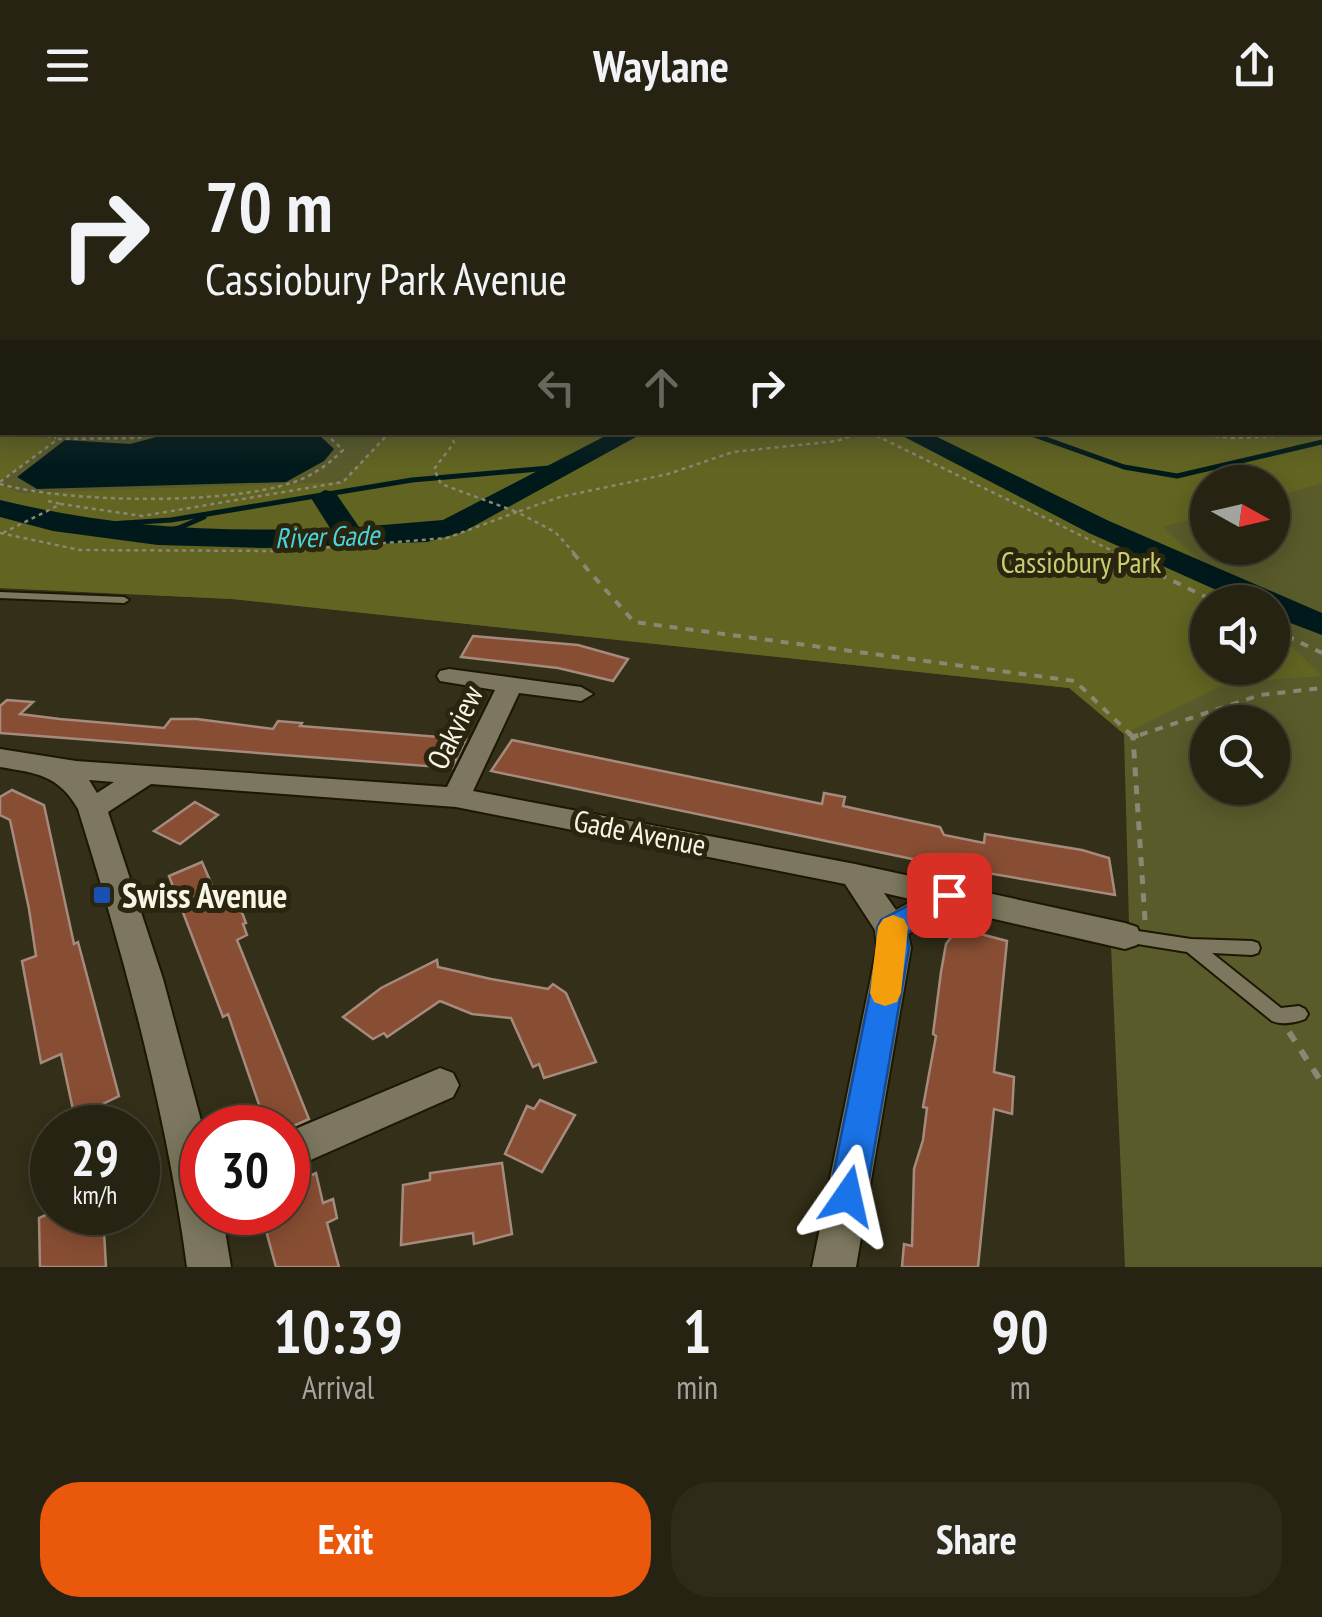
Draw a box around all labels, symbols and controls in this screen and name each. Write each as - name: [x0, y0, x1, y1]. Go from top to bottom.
- text: Waylane: [593, 36, 729, 94]
- icon: menu: [40, 38, 95, 93]
- icon: share: [1227, 38, 1282, 93]
- text: 70 m: [205, 161, 333, 251]
- icon: right: [40, 170, 170, 300]
- text: Cassiobury Park Avenue: [205, 249, 567, 307]
- icon: left: [529, 360, 584, 415]
- icon: ahead: [634, 360, 689, 415]
- icon: right: [739, 360, 794, 415]
- north arrow: [1190, 465, 1290, 565]
- map controls: [1190, 465, 1290, 805]
- water label: River Gade: [274, 516, 382, 556]
- park label: Cassiobury Park: [1001, 542, 1162, 581]
- button: sound: [1190, 585, 1290, 685]
- street label: Oakview: [417, 679, 491, 775]
- button: search: [1190, 705, 1290, 805]
- street label: Gade Avenue: [571, 800, 709, 864]
- pin: [907, 853, 992, 938]
- icon: arrive: [922, 868, 977, 923]
- place label: Swiss Avenue: [122, 872, 287, 918]
- marker: Swiss Avenue: [91, 884, 113, 906]
- speed limit sign: 30: [180, 1105, 310, 1235]
- text: 29: [71, 1125, 119, 1190]
- position arrow: [796, 1144, 900, 1248]
- text: km/h: [73, 1179, 117, 1211]
- text: 10:39: [273, 1292, 403, 1370]
- text: 1: [683, 1292, 712, 1370]
- text: 90: [991, 1292, 1049, 1370]
- text: Arrival: [302, 1366, 374, 1408]
- text: min: [676, 1366, 718, 1408]
- text: m: [1010, 1366, 1030, 1408]
- button: Exit: [40, 1482, 651, 1597]
- button: Share: [671, 1482, 1282, 1597]

